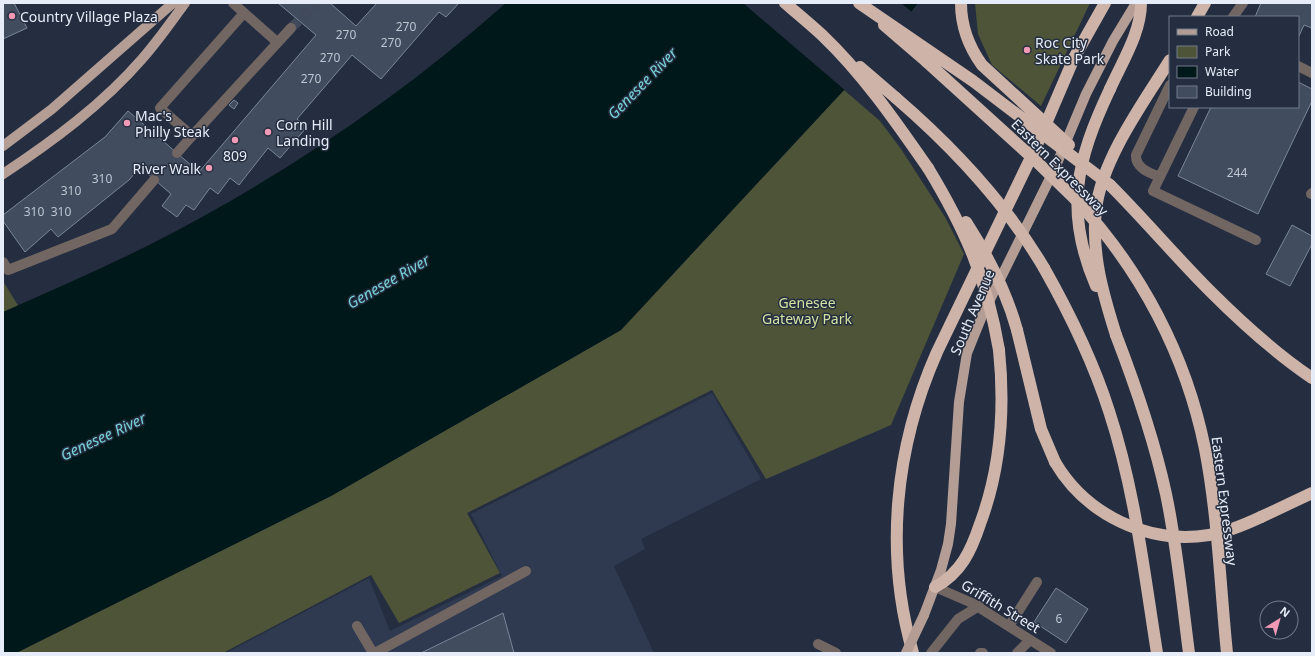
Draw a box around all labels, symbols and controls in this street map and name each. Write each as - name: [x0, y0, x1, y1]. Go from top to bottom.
- place label: Country Village Plaza: [20, 7, 158, 26]
- marker: Country Village Plaza: [7, 11, 17, 21]
- legend: [1169, 16, 1299, 108]
- house number: 270: [396, 18, 416, 35]
- text: Road: [1205, 23, 1234, 40]
- house number: 270: [336, 26, 356, 43]
- place label: Roc City Skate Park: [1035, 33, 1105, 68]
- house number: 270: [381, 34, 401, 51]
- water label: Genesee River: [603, 42, 682, 123]
- text: Park: [1205, 43, 1231, 60]
- marker: Roc City Skate Park: [1022, 45, 1032, 55]
- house number: 270: [320, 49, 340, 66]
- text: Water: [1205, 63, 1239, 80]
- house number: 270: [301, 70, 321, 87]
- text: Building: [1205, 83, 1252, 100]
- place label: Mac's Philly Steak: [135, 106, 210, 141]
- street label: Eastern Expressway: [1007, 114, 1113, 220]
- place label: Corn Hill Landing: [276, 115, 333, 150]
- marker: Mac's Philly Steak: [122, 118, 132, 128]
- marker: Corn Hill Landing: [263, 127, 273, 137]
- marker: 809: [230, 135, 240, 145]
- place label: 809: [223, 146, 247, 165]
- place label: River Walk: [133, 159, 202, 178]
- marker: River Walk: [204, 163, 214, 173]
- house number: 244: [1227, 164, 1247, 181]
- house number: 310: [92, 170, 112, 187]
- house number: 310: [61, 182, 81, 199]
- house number: 310: [24, 203, 44, 220]
- house number: 310: [51, 203, 71, 220]
- water label: Genesee River: [343, 249, 434, 313]
- street label: South Avenue: [945, 266, 999, 358]
- park label: Genesee Gateway Park: [762, 293, 852, 328]
- water label: Genesee River: [57, 407, 150, 465]
- street label: Eastern Expressway: [1208, 435, 1242, 568]
- street label: Griffith Street: [958, 575, 1044, 637]
- north arrow: [1259, 600, 1299, 640]
- text: N: [1277, 603, 1293, 620]
- house number: 6: [1056, 610, 1063, 627]

